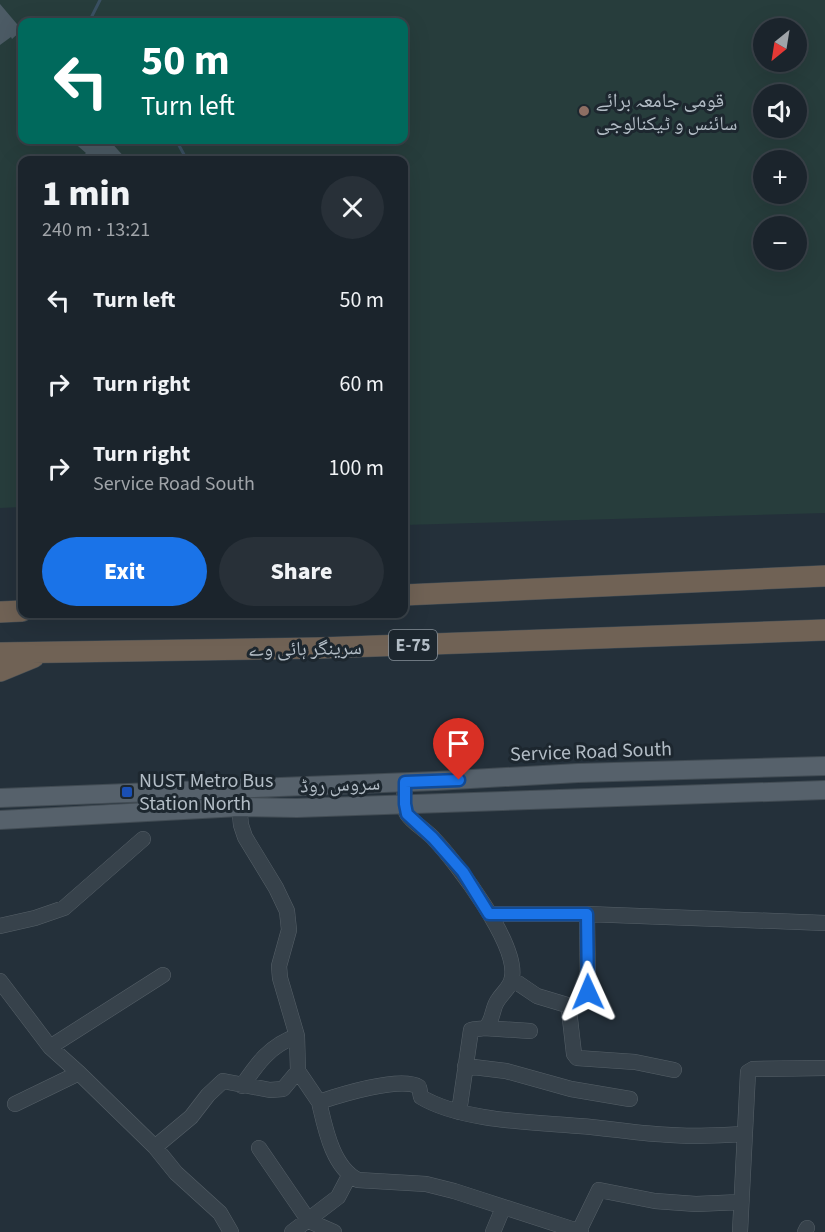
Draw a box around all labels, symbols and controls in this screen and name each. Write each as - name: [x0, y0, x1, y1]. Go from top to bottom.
- north arrow: [753, 18, 807, 72]
- map controls: [753, 18, 807, 270]
- text: 50 m: [141, 31, 230, 91]
- icon: left: [42, 42, 120, 120]
- button: sound: [753, 84, 807, 138]
- text: Turn left: [141, 87, 235, 126]
- place label: قومی جامعہ برائے سائنس و ٹیکنالوجی: [596, 87, 737, 138]
- marker: قومی جامعہ برائے سائنس و ٹیکنالوجی: [577, 104, 591, 118]
- button: +: [753, 150, 807, 204]
- text: 1 min: [42, 168, 130, 219]
- button: close: [321, 176, 384, 239]
- text: 240 m · 13:21: [42, 216, 150, 244]
- button: −: [753, 216, 807, 270]
- icon: left: [42, 284, 75, 317]
- text: Turn left: [93, 284, 175, 316]
- text: 50 m: [339, 284, 384, 316]
- icon: right: [42, 368, 75, 401]
- text: Turn right: [93, 368, 190, 400]
- text: 60 m: [339, 368, 384, 400]
- text: Turn right: [93, 438, 190, 470]
- icon: right: [42, 452, 75, 485]
- text: 100 m: [329, 452, 384, 484]
- text: Service Road South: [93, 470, 255, 498]
- button: Exit: [42, 537, 207, 606]
- button: Share: [219, 537, 384, 606]
- road number: E-75: [389, 630, 437, 660]
- street label: سرینگر ہائی وے: [248, 634, 362, 664]
- pin: [433, 718, 484, 780]
- icon: arrive: [442, 727, 475, 760]
- street label: Service Road South: [510, 735, 672, 769]
- place label: NUST Metro Bus Station North: [139, 767, 273, 818]
- street label: سروس روڈ: [299, 770, 381, 800]
- marker: NUST Metro Bus Station North: [120, 785, 134, 799]
- position arrow: [556, 960, 620, 1024]

